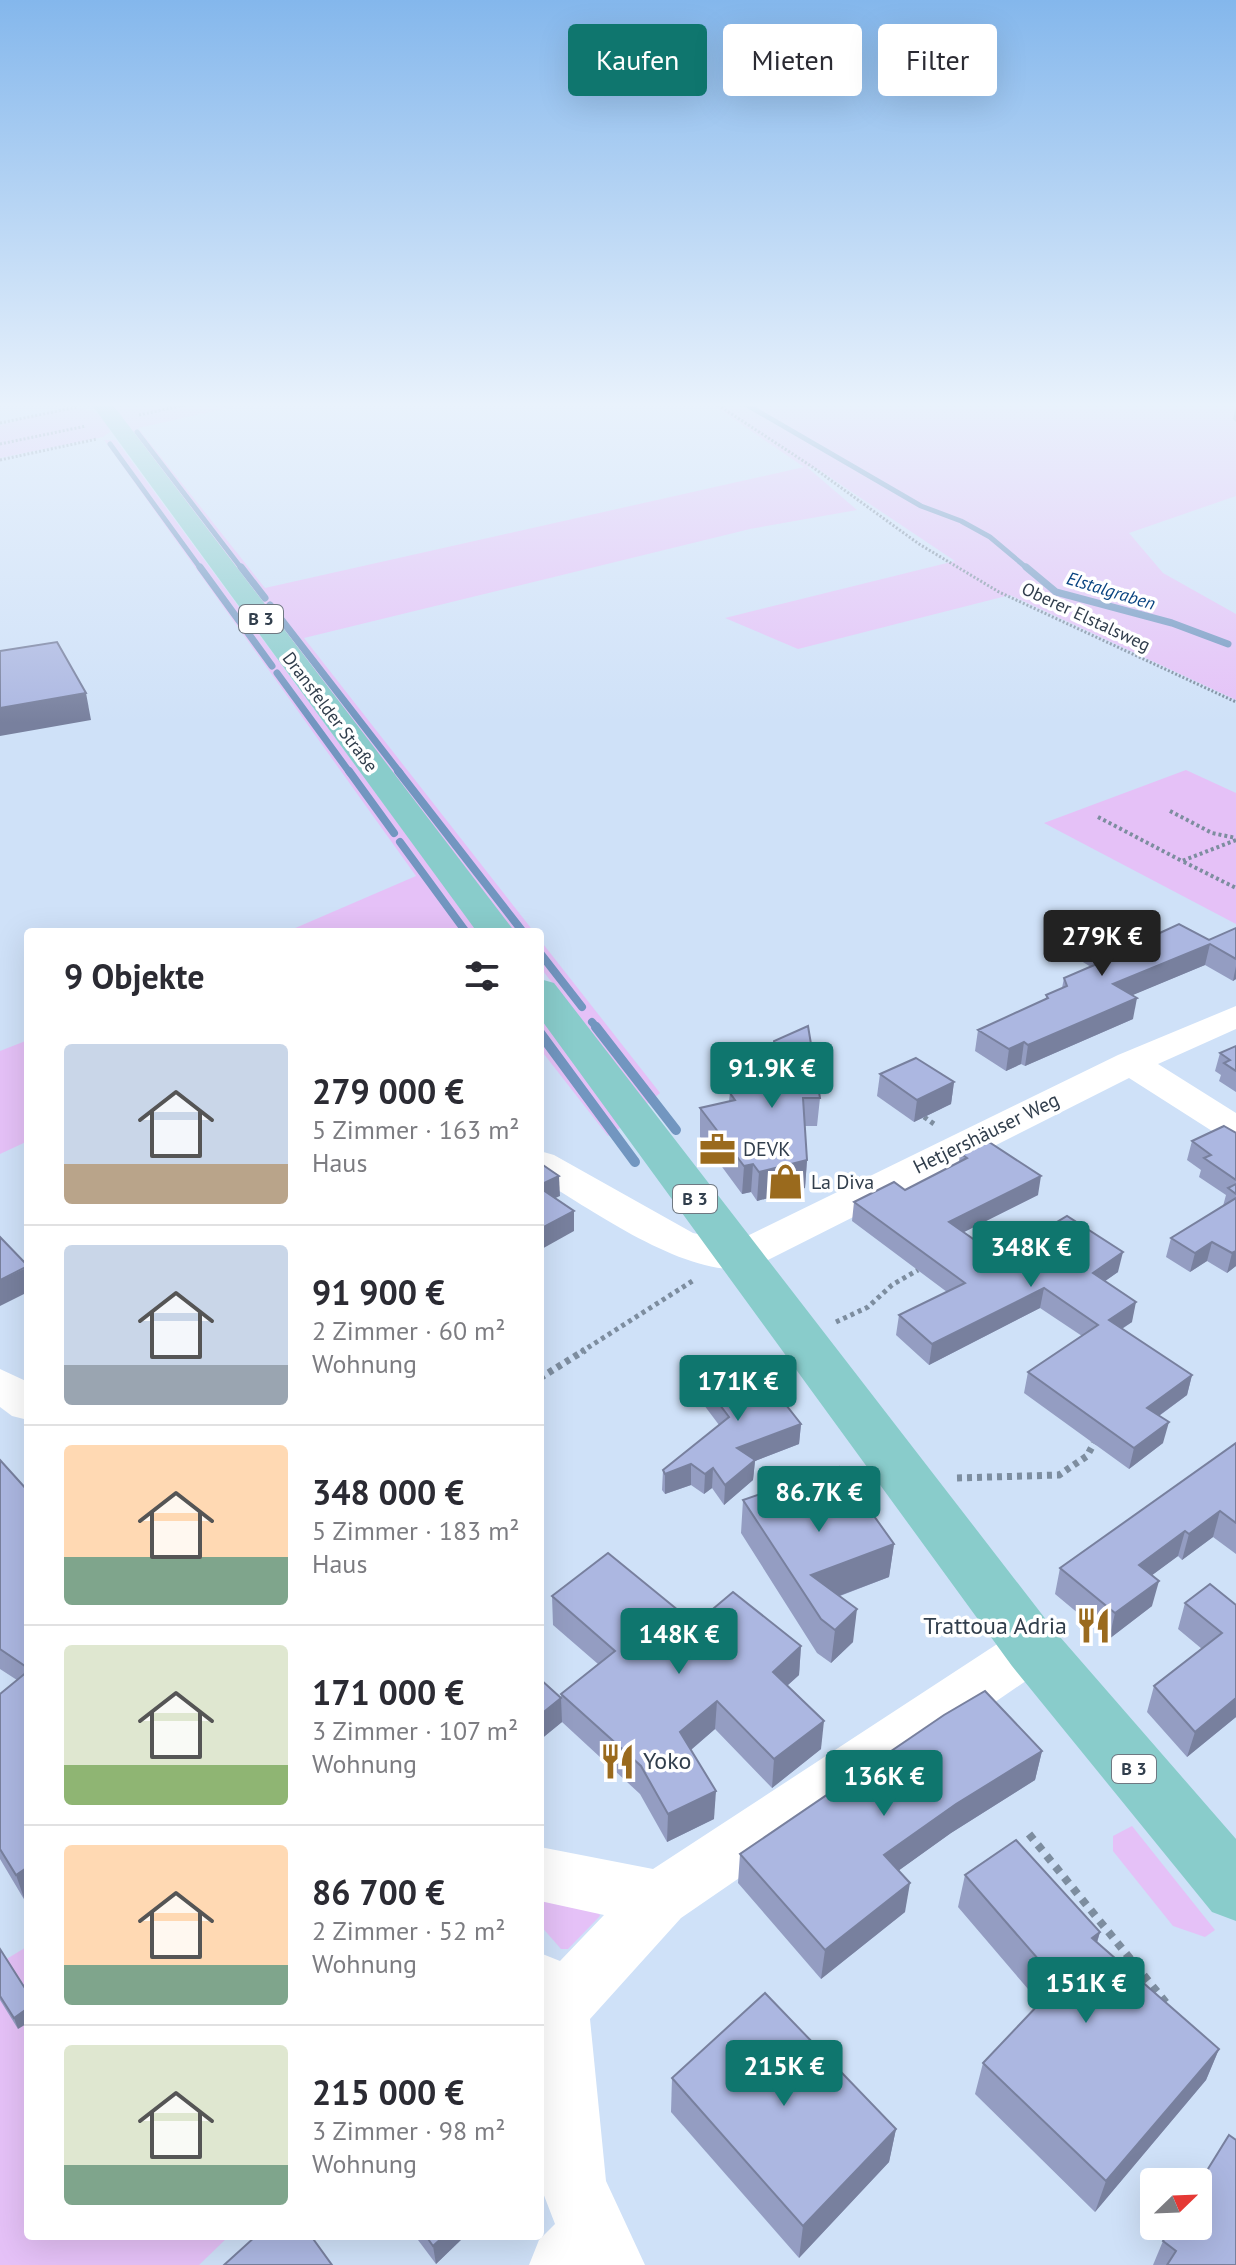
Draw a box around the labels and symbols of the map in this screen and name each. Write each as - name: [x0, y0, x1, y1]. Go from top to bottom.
- water label: Elstalgraben: [1064, 566, 1158, 615]
- street label: Oberer Elstalsweg: [1018, 577, 1154, 656]
- road number: B 3: [239, 605, 283, 633]
- street label: Dransfelder Straße: [278, 647, 383, 776]
- pin: 279K €: [1037, 910, 1167, 978]
- pin: 91.9K €: [698, 1042, 846, 1110]
- street label: Hetjershäuser Weg: [909, 1086, 1063, 1180]
- office icon: DEVK: [698, 1130, 736, 1168]
- place label: DEVK: [743, 1136, 790, 1162]
- shop icon: La Diva: [766, 1163, 804, 1201]
- place label: La Diva: [811, 1169, 874, 1195]
- road number: B 3: [673, 1185, 717, 1213]
- pin: 348K €: [966, 1221, 1096, 1289]
- pin: 171K €: [673, 1355, 803, 1423]
- pin: 86.7K €: [745, 1466, 893, 1534]
- restaurant icon: Trattoua Adria: [1074, 1607, 1112, 1645]
- pin: 148K €: [614, 1608, 744, 1676]
- place label: Trattoua Adria: [923, 1610, 1067, 1641]
- restaurant icon: Yoko: [598, 1742, 636, 1780]
- place label: Yoko: [643, 1745, 691, 1776]
- pin: 136K €: [819, 1750, 949, 1818]
- road number: B 3: [1112, 1755, 1156, 1783]
- pin: 151K €: [1021, 1957, 1151, 2025]
- pin: 215K €: [719, 2040, 849, 2108]
- north arrow: [1140, 2168, 1212, 2240]

